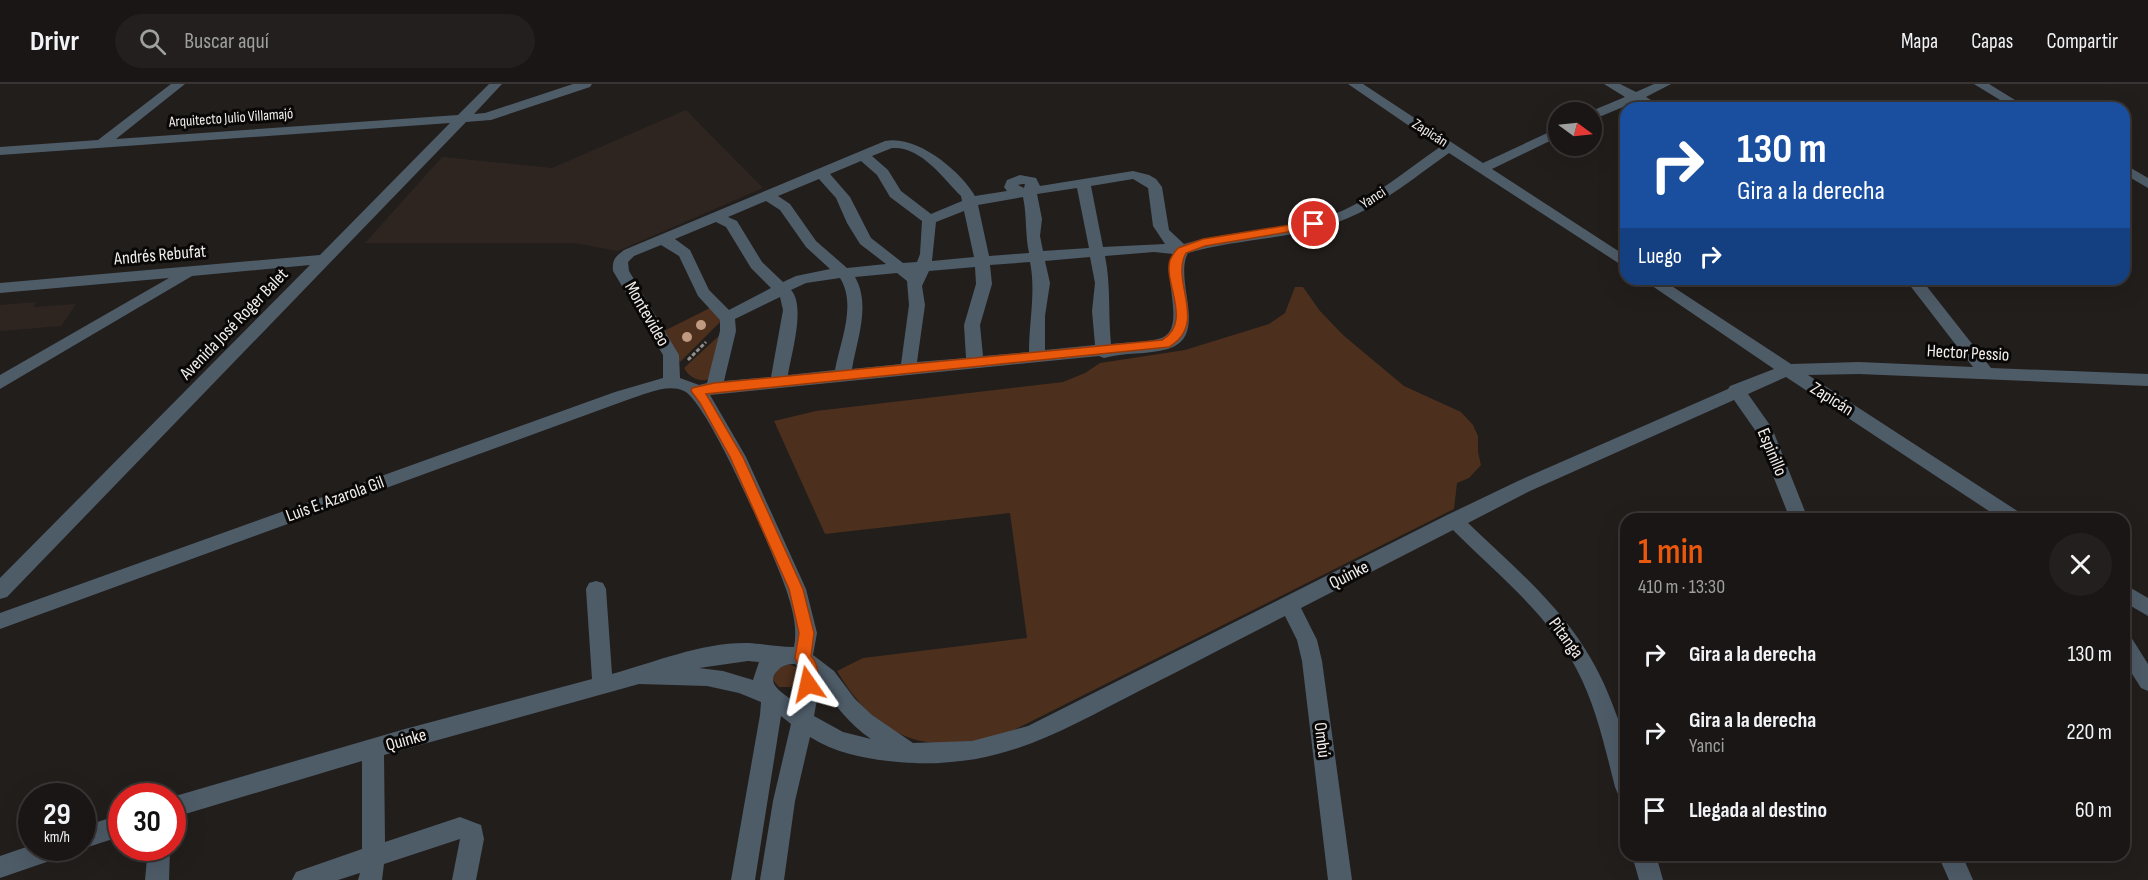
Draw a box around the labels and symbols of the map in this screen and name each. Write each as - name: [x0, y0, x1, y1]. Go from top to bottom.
- north arrow: [1548, 102, 1602, 156]
- street label: Arquitecto Julio Villamajó: [167, 104, 294, 132]
- street label: Zapicán: [1409, 114, 1451, 152]
- street label: Yanci: [1357, 183, 1389, 213]
- pin: [1288, 198, 1339, 249]
- street label: Andrés Rebufat: [112, 240, 207, 270]
- street label: Avenida José Roger Balet: [175, 264, 293, 385]
- street label: Montevideo: [620, 278, 674, 350]
- street label: Hector Pessio: [1926, 340, 2010, 366]
- street label: Zapicán: [1807, 378, 1857, 420]
- street label: Espinillo: [1753, 425, 1791, 479]
- street label: Luis E. Azarola Gil: [283, 472, 387, 526]
- street label: Quinke: [1326, 556, 1372, 594]
- street label: Pitanga: [1544, 614, 1588, 662]
- position arrow: [776, 652, 840, 716]
- street label: Ombú: [1309, 721, 1335, 759]
- street label: Quinke: [383, 724, 429, 756]
- speed limit sign: 30: [108, 783, 186, 861]

